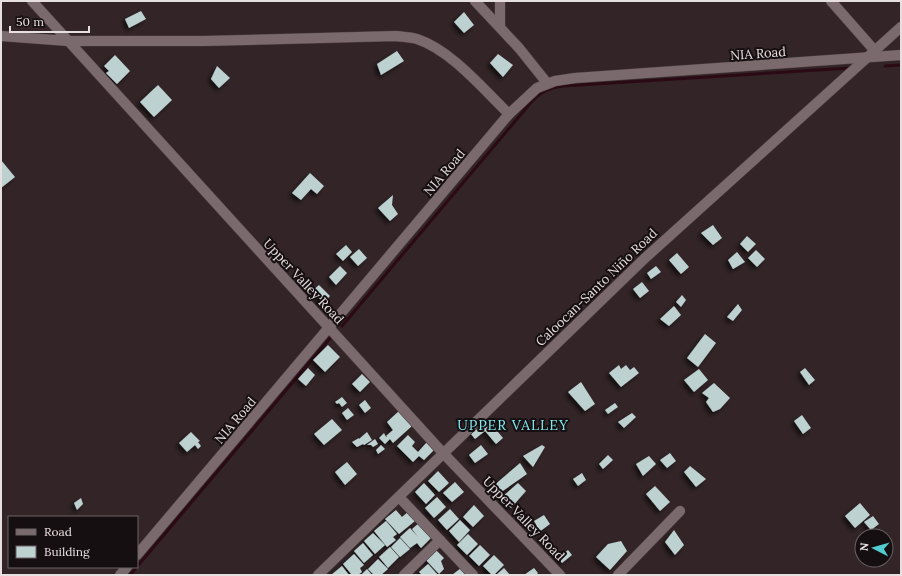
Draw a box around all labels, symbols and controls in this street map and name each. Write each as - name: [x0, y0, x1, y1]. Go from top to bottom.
- scale bar: [10, 8, 89, 34]
- text: 50 m: [16, 14, 44, 29]
- street label: NIA Road: [730, 43, 787, 64]
- street label: NIA Road: [420, 145, 469, 199]
- street label: Caloocan-Santo Niño Road: [532, 225, 661, 350]
- street label: Upper Valley Road: [260, 235, 348, 328]
- street label: NIA Road: [211, 393, 260, 447]
- district label: UPPER VALLEY: [457, 416, 569, 434]
- street label: Upper Valley Road: [479, 473, 568, 564]
- legend: [8, 516, 138, 568]
- text: Road: [44, 524, 72, 539]
- north arrow: [854, 528, 894, 568]
- text: N: [857, 542, 872, 552]
- text: Building: [44, 544, 90, 559]

